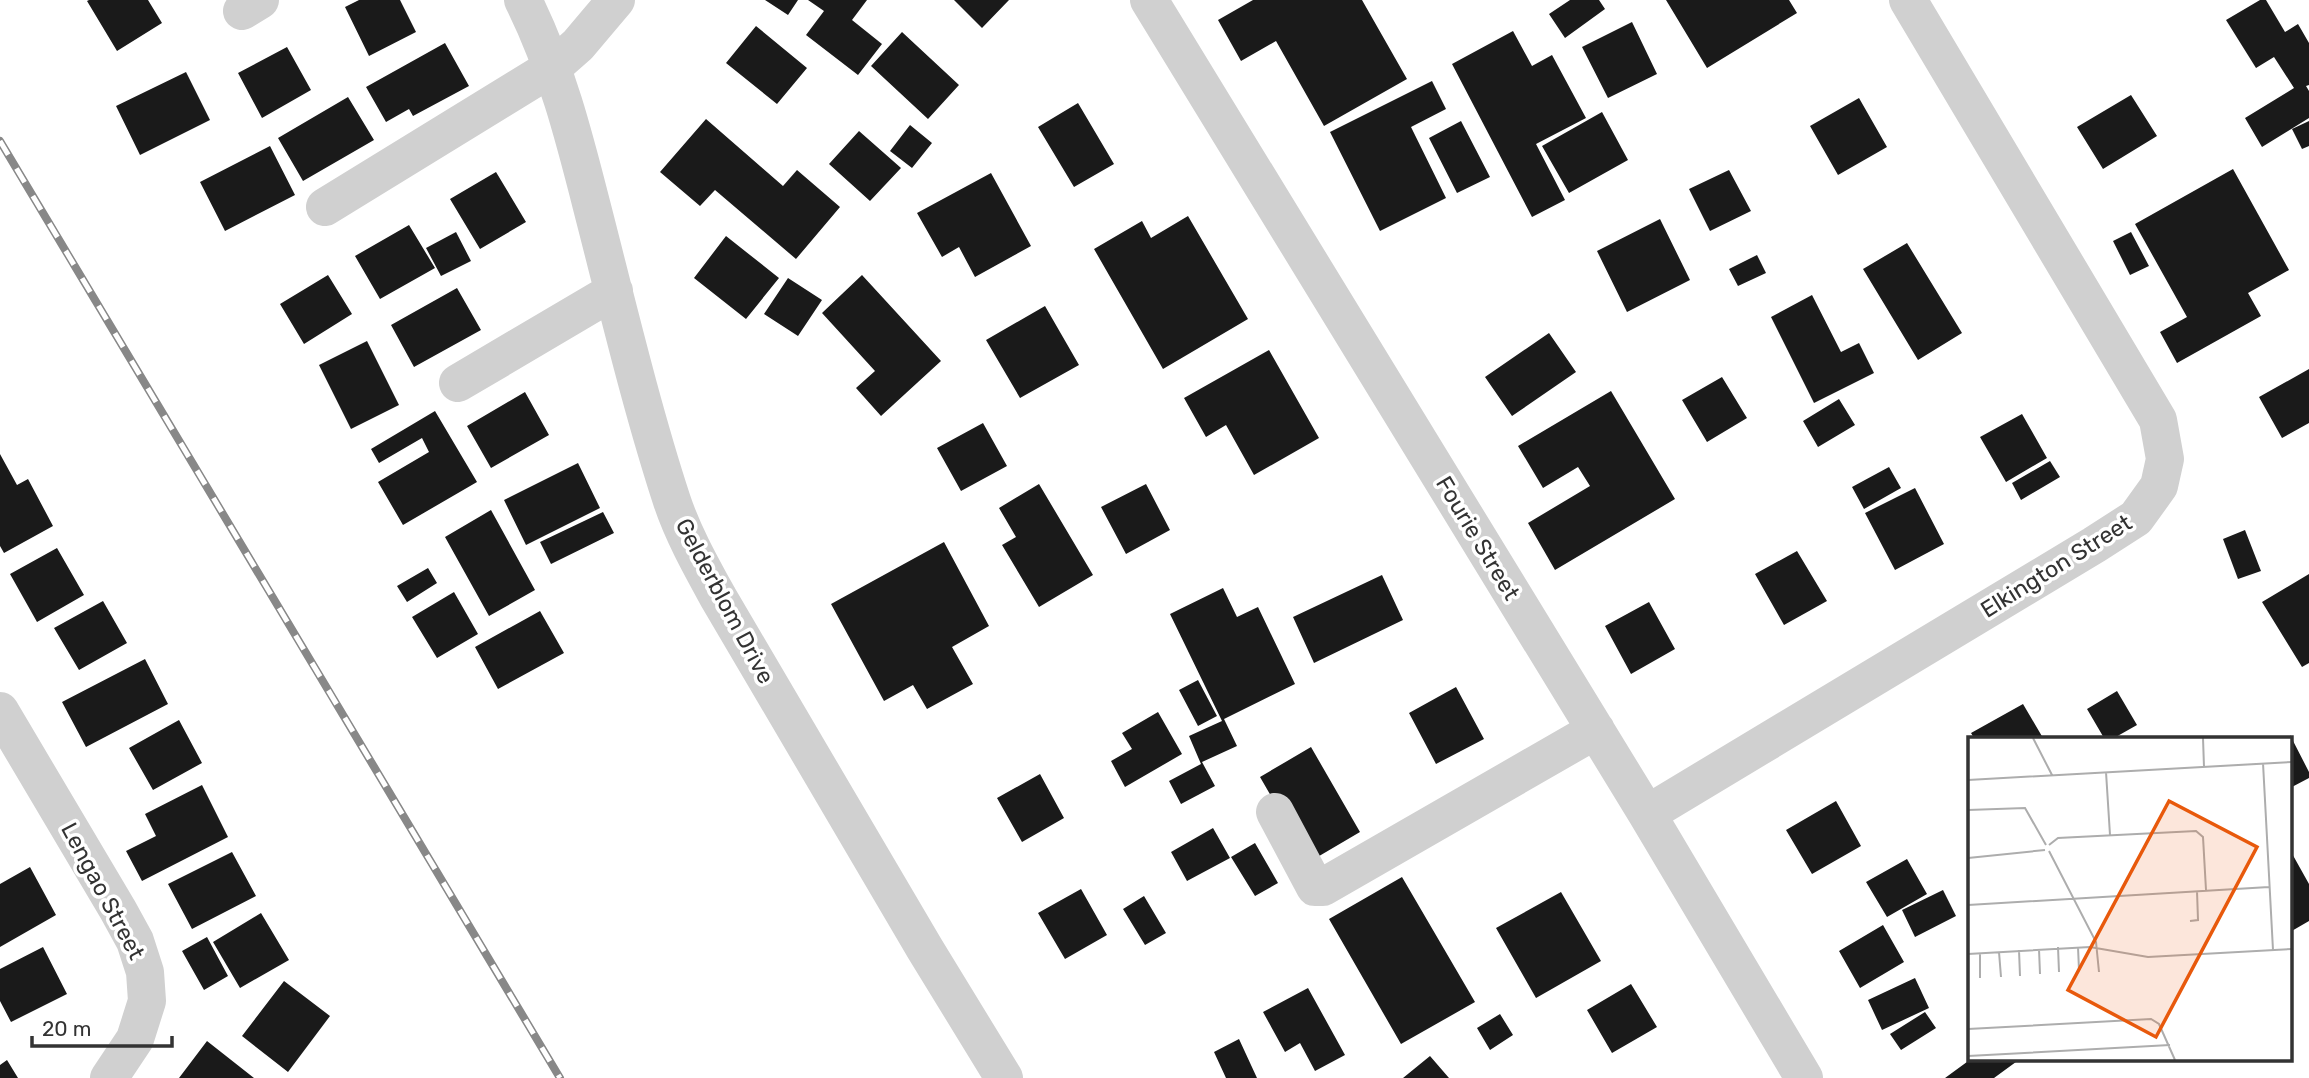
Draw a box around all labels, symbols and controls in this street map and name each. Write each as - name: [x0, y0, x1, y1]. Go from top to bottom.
- street label: Fourie Street: [1430, 471, 1526, 605]
- street label: Elkington Street: [1975, 508, 2137, 624]
- street label: Gelderblom Drive: [670, 513, 780, 689]
- inset map: [1968, 737, 2292, 1060]
- street label: Lengao Street: [55, 818, 151, 964]
- scale bar: [32, 1004, 172, 1048]
- text: 20 m: [42, 1016, 91, 1041]

